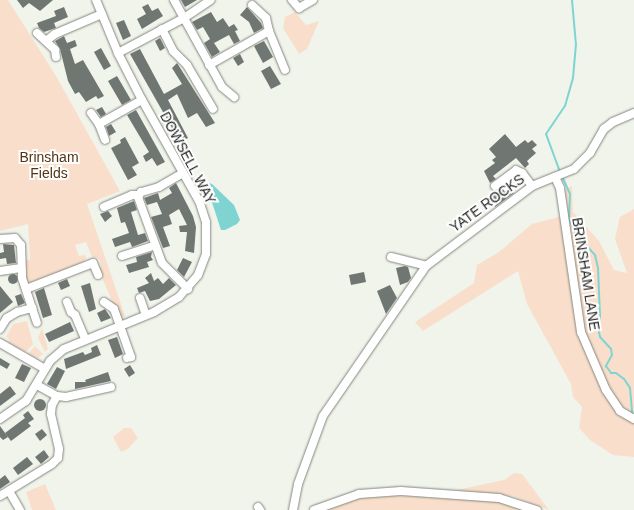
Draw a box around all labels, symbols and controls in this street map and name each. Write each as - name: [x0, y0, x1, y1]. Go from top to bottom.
- street label: DOWSELL WAY: [156, 109, 220, 207]
- park label: Brinsham Fields: [19, 149, 79, 182]
- street label: YATE ROCKS: [446, 170, 528, 236]
- street label: BRINSHAM LANE: [569, 216, 603, 332]

